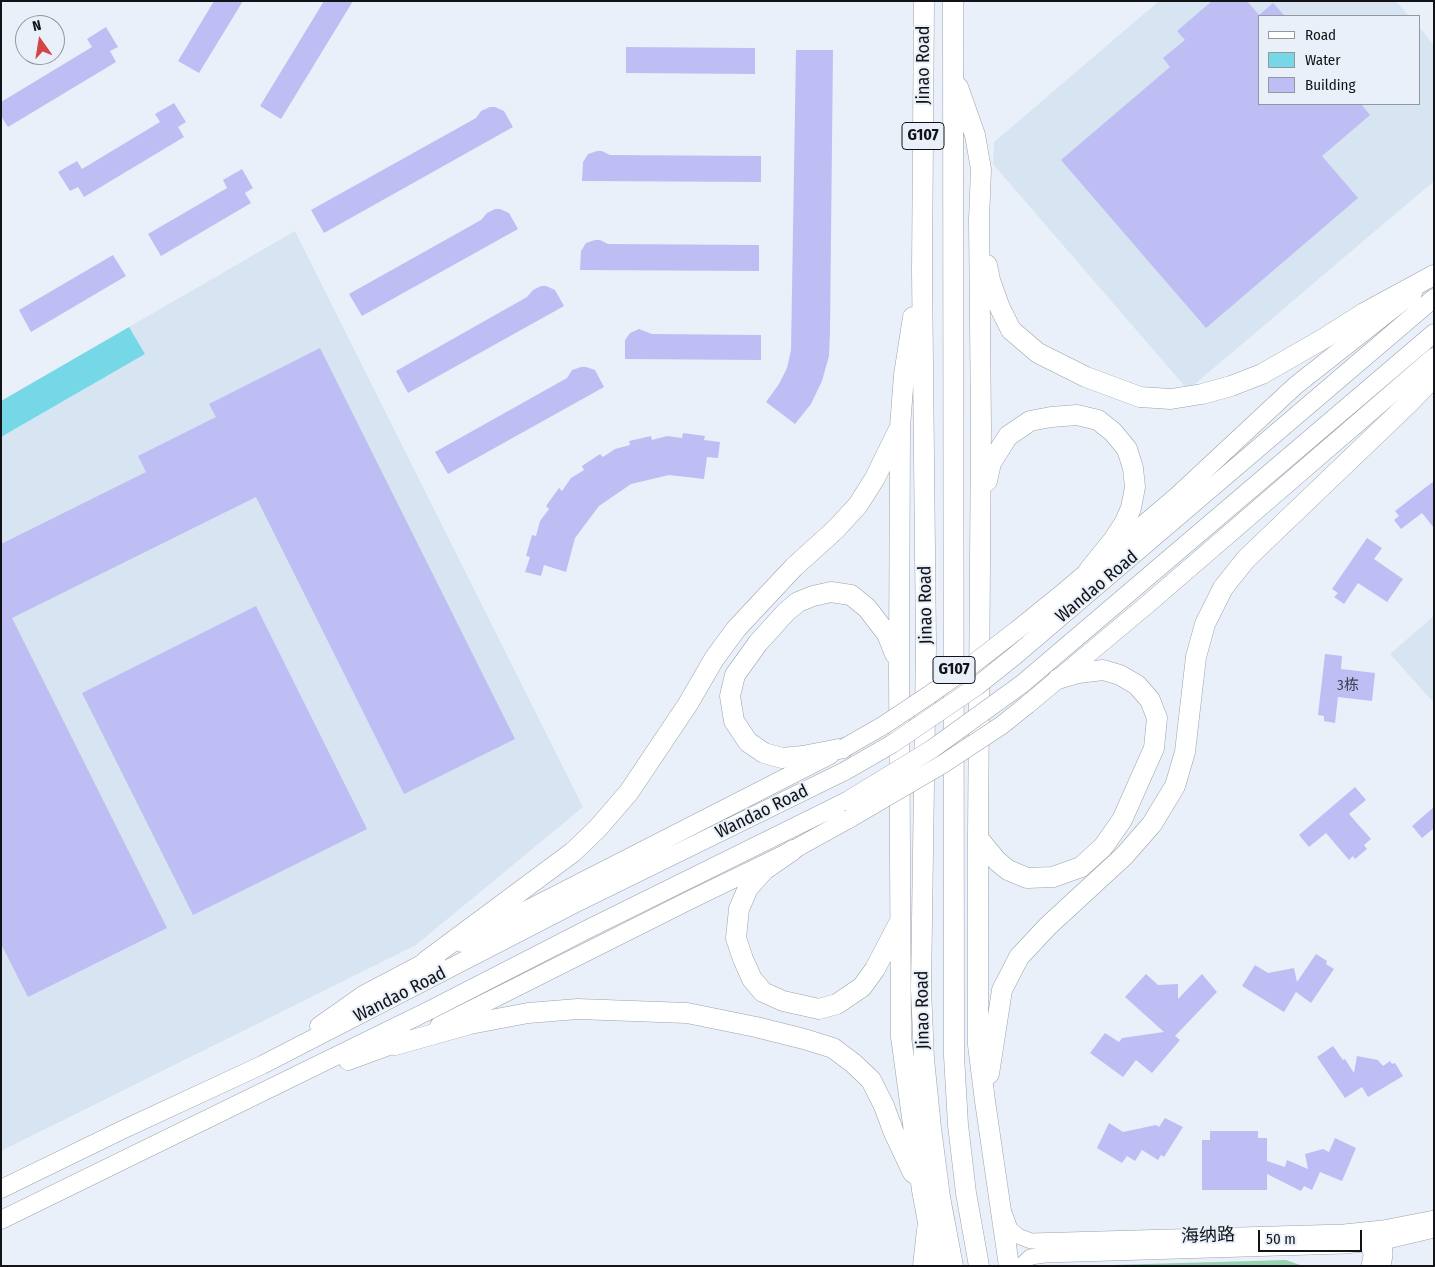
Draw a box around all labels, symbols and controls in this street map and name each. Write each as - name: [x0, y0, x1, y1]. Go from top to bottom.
- north arrow: [15, 15, 65, 65]
- legend: [1258, 15, 1420, 105]
- text: N: [31, 17, 43, 35]
- street label: Jinao Road: [913, 26, 935, 104]
- text: Road: [1305, 26, 1336, 44]
- text: Water: [1305, 51, 1340, 69]
- text: Building: [1305, 76, 1356, 94]
- road number: G107: [902, 122, 944, 150]
- street label: Wandao Road: [1051, 546, 1143, 628]
- street label: Jinao Road: [915, 565, 937, 645]
- road number: G107: [933, 656, 975, 684]
- house number: 3栋: [1337, 677, 1359, 695]
- street label: Wandao Road: [712, 780, 812, 844]
- street label: Wandao Road: [350, 963, 450, 1027]
- street label: Jinao Road: [912, 970, 934, 1050]
- scale bar: [1260, 1220, 1364, 1252]
- street label: 海纳路: [1181, 1224, 1235, 1248]
- text: 50 m: [1266, 1230, 1296, 1248]

